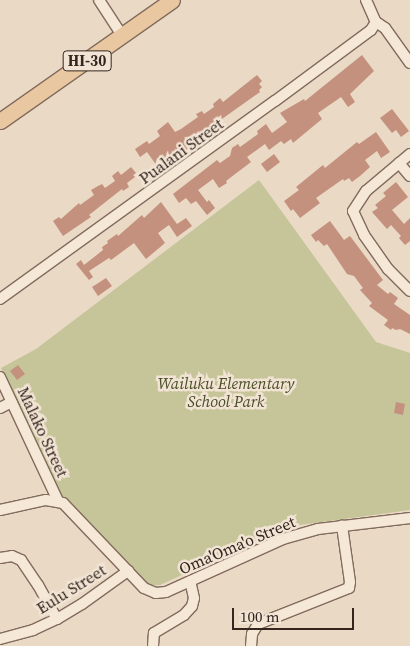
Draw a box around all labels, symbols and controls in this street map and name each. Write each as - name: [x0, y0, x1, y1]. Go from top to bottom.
- road number: HI-30: [62, 48, 112, 74]
- street label: Pualani Street: [135, 114, 227, 188]
- park label: Wailuku Elementary School Park: [158, 373, 294, 411]
- street label: Malako Street: [14, 384, 72, 480]
- street label: Oma'Oma'o Street: [176, 512, 298, 578]
- street label: Eulu Street: [33, 560, 109, 618]
- scale bar: [235, 598, 358, 630]
- text: 100 m: [240, 606, 280, 627]

